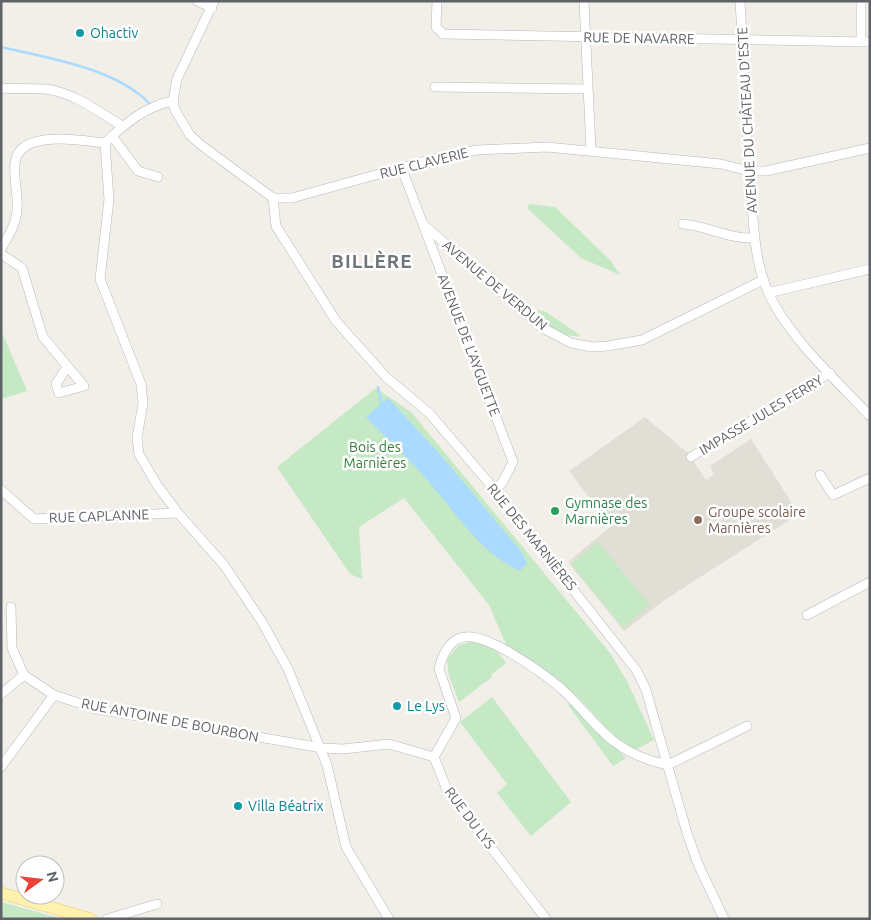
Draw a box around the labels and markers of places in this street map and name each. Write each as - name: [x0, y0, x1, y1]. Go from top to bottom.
- place label: Ohactiv: [90, 25, 138, 41]
- marker: Ohactiv: [74, 27, 86, 39]
- place label: Gymnase des Marnières: [565, 495, 647, 527]
- place label: Groupe scolaire Marnières: [708, 504, 806, 536]
- marker: Gymnase des Marnières: [549, 505, 561, 517]
- marker: Groupe scolaire Marnières: [692, 514, 704, 526]
- place label: Le Lys: [407, 698, 445, 714]
- marker: Le Lys: [391, 700, 403, 712]
- place label: Villa Béatrix: [248, 798, 324, 814]
- marker: Villa Béatrix: [232, 800, 244, 812]

